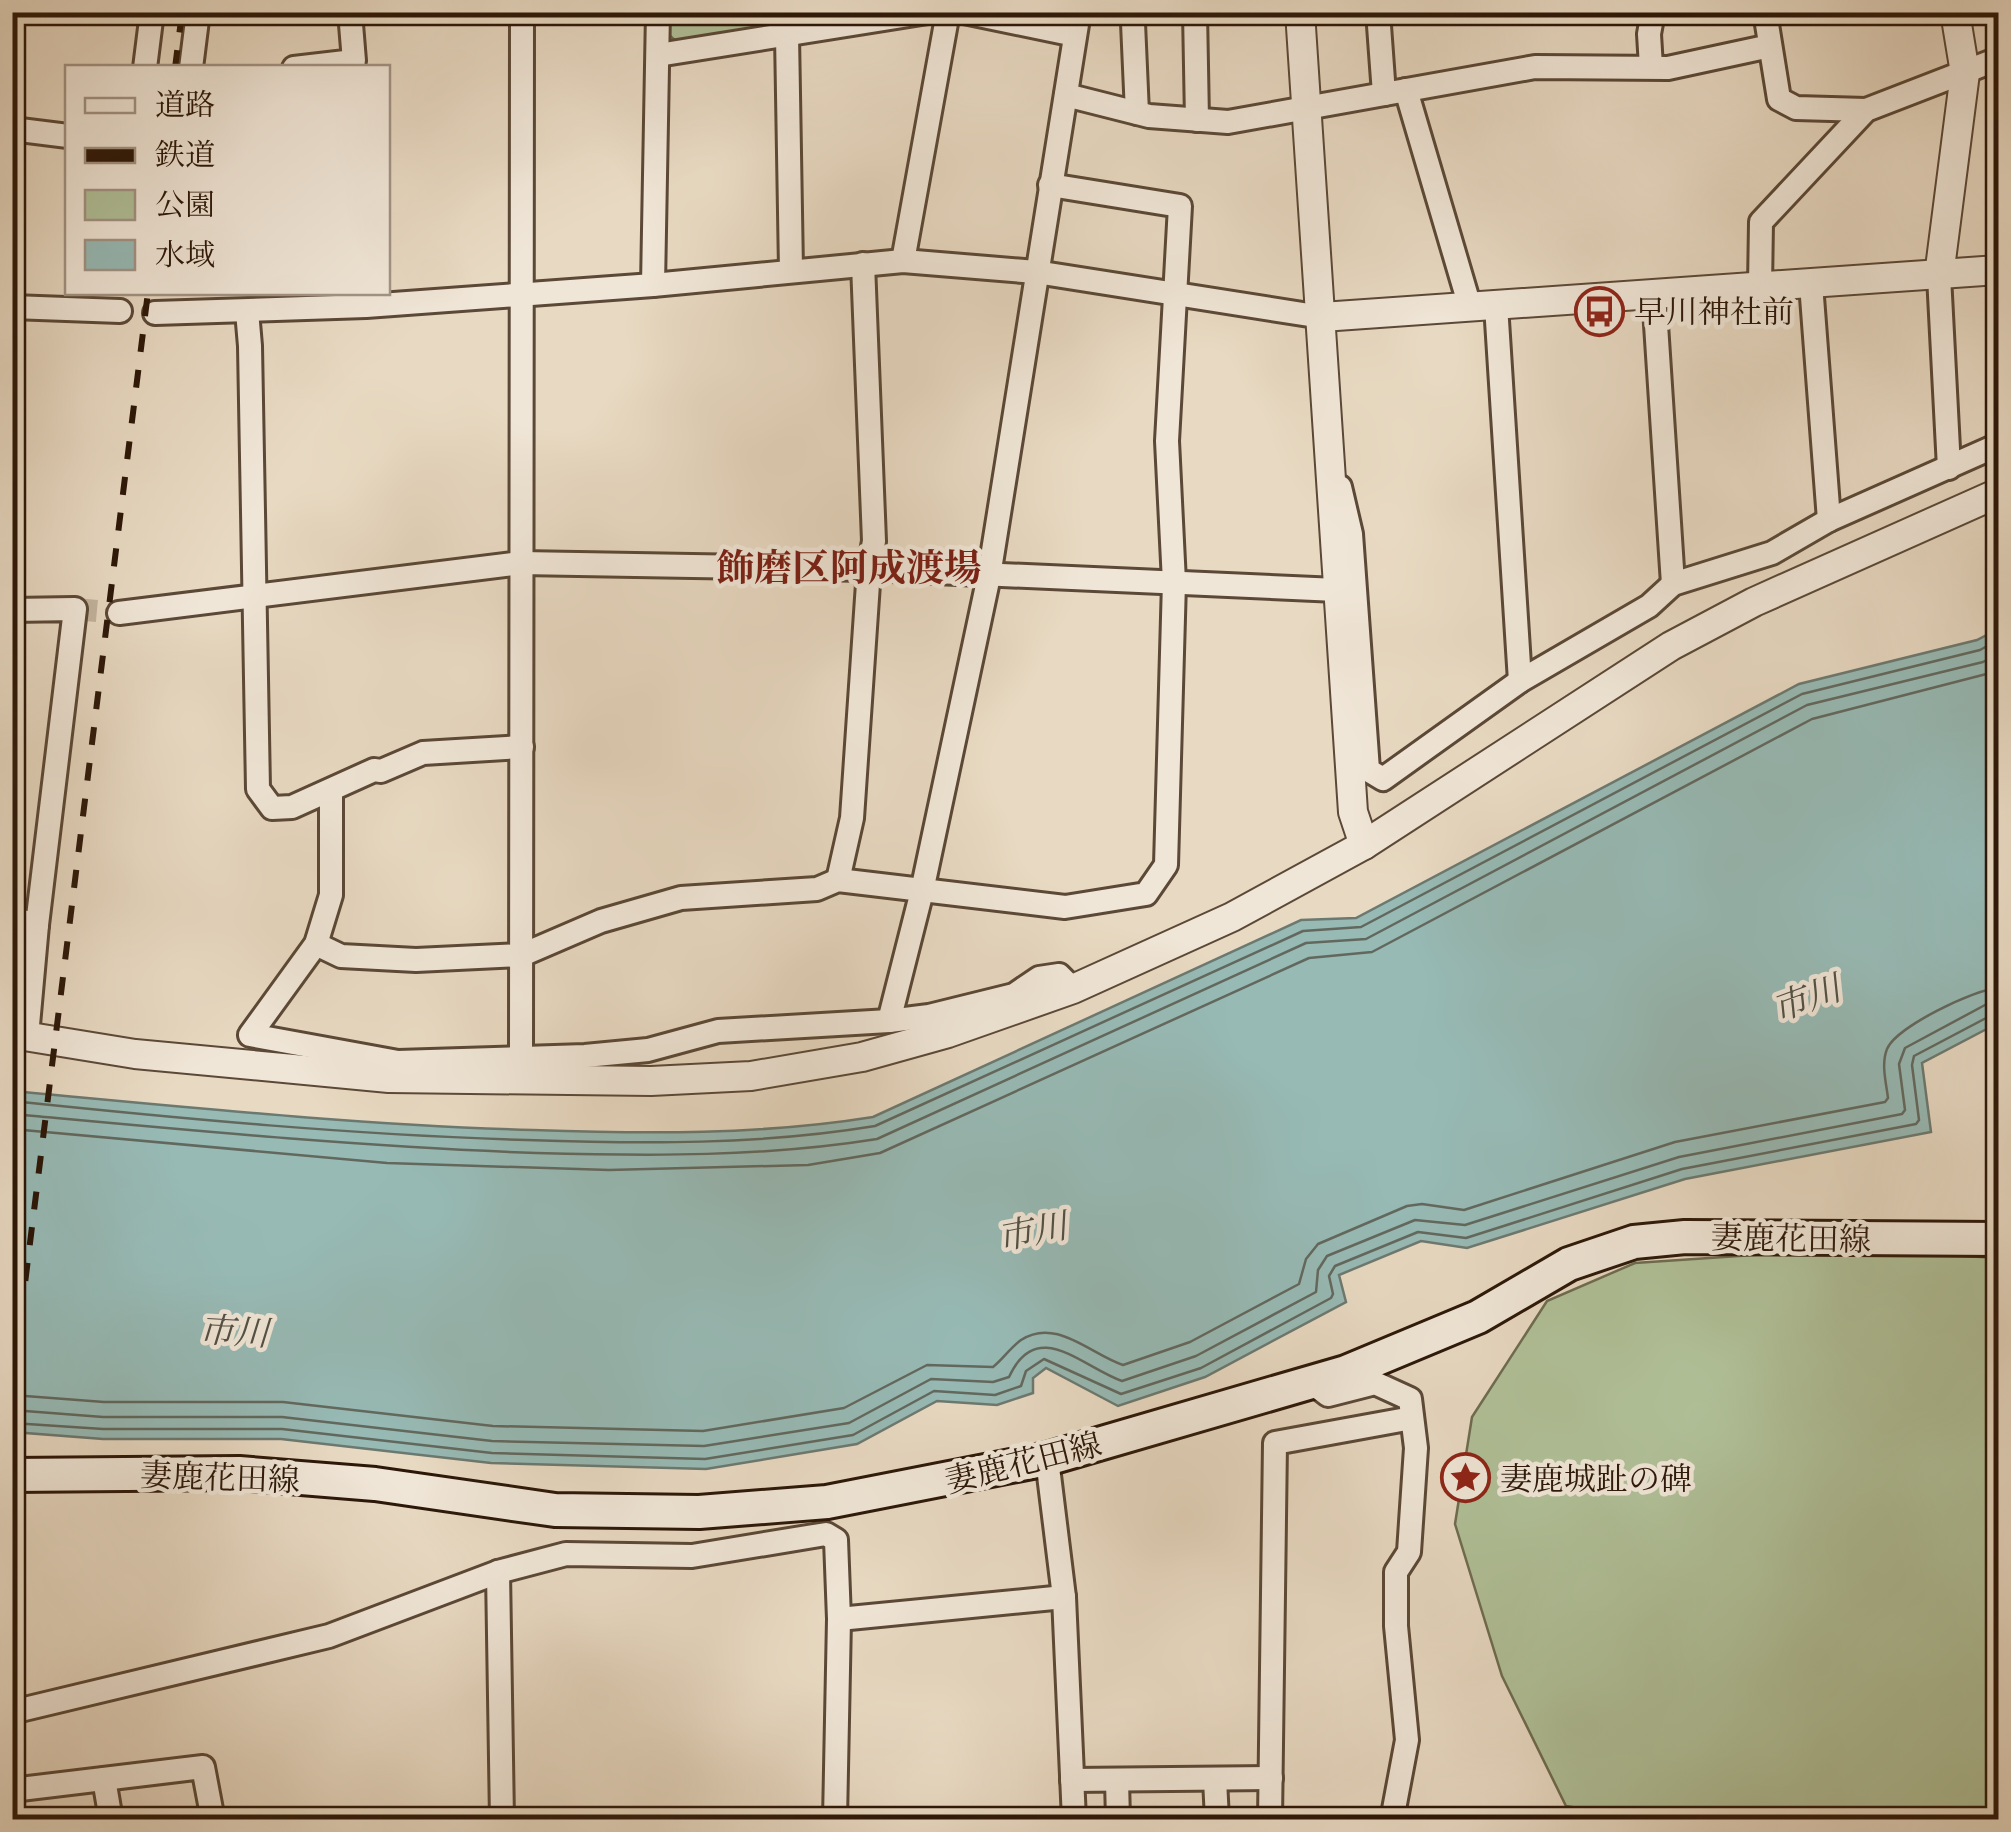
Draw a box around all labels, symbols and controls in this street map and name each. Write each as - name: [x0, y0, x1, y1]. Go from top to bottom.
- legend: [65, 65, 390, 295]
- text: 道路: [155, 86, 215, 123]
- text: 鉄道: [155, 136, 215, 173]
- text: 公園: [155, 186, 215, 223]
- text: 水域: [155, 236, 215, 273]
- bus stop icon: 早川神社前: [1573, 285, 1625, 337]
- place label: 早川神社前: [1634, 292, 1794, 331]
- district label: 飾磨区阿成渡場: [716, 544, 982, 591]
- water label: 市川: [1766, 964, 1850, 1030]
- water label: 市川: [994, 1202, 1074, 1259]
- street label: 妻鹿花田線: [1711, 1217, 1871, 1259]
- water label: 市川: [198, 1308, 274, 1355]
- street label: 妻鹿花田線: [941, 1424, 1105, 1500]
- place icon: 妻鹿城趾の碑: [1439, 1452, 1491, 1504]
- street label: 妻鹿花田線: [139, 1455, 301, 1499]
- place label: 妻鹿城趾の碑: [1500, 1459, 1692, 1498]

